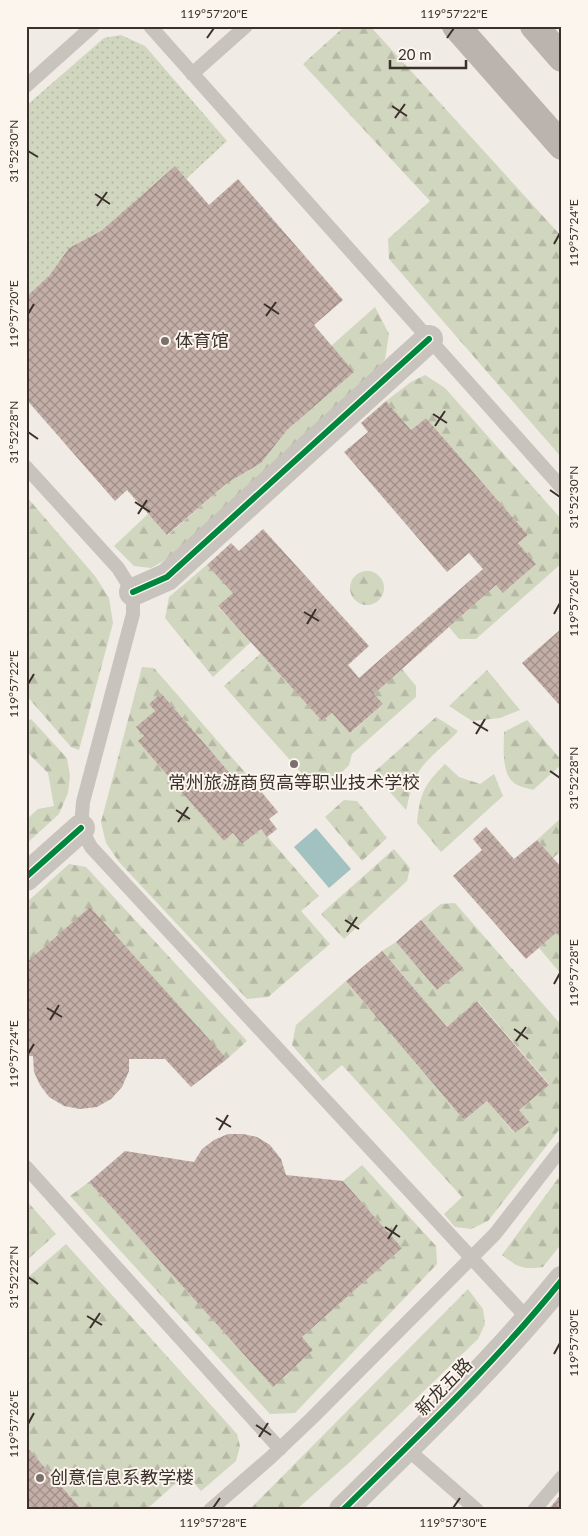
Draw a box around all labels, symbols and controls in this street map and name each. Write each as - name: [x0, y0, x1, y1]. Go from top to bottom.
- text: 119°57'20"E: [180, 6, 248, 21]
- text: 119°57'22"E: [420, 6, 488, 21]
- scale bar: [390, 38, 467, 70]
- text: 20 m: [398, 45, 432, 63]
- text: 31°52'30"N: [6, 120, 21, 182]
- text: 119°57'24"E: [566, 199, 581, 267]
- text: 119°57'20"E: [6, 280, 21, 348]
- place label: 体育馆: [175, 329, 229, 351]
- marker: 体育馆: [159, 335, 171, 347]
- text: 31°52'28"N: [6, 401, 21, 463]
- text: 31°52'30"N: [566, 466, 581, 528]
- text: 119°57'26"E: [566, 569, 581, 637]
- text: 119°57'22"E: [6, 650, 21, 718]
- text: 31°52'28"N: [566, 747, 581, 809]
- marker: 常州旅游商贸高等职业技术学校: [288, 758, 300, 770]
- place label: 常州旅游商贸高等职业技术学校: [168, 771, 420, 793]
- text: 119°57'28"E: [566, 939, 581, 1007]
- text: 119°57'24"E: [6, 1020, 21, 1088]
- text: 31°52'22"N: [6, 1246, 21, 1308]
- text: 119°57'30"E: [566, 1309, 581, 1377]
- street label: 新龙五路: [410, 1353, 476, 1420]
- text: 119°57'26"E: [6, 1390, 21, 1458]
- place label: 创意信息系教学楼: [50, 1466, 194, 1488]
- marker: 创意信息系教学楼: [34, 1472, 46, 1484]
- text: 119°57'28"E: [179, 1515, 247, 1530]
- text: 119°57'30"E: [419, 1515, 487, 1530]

